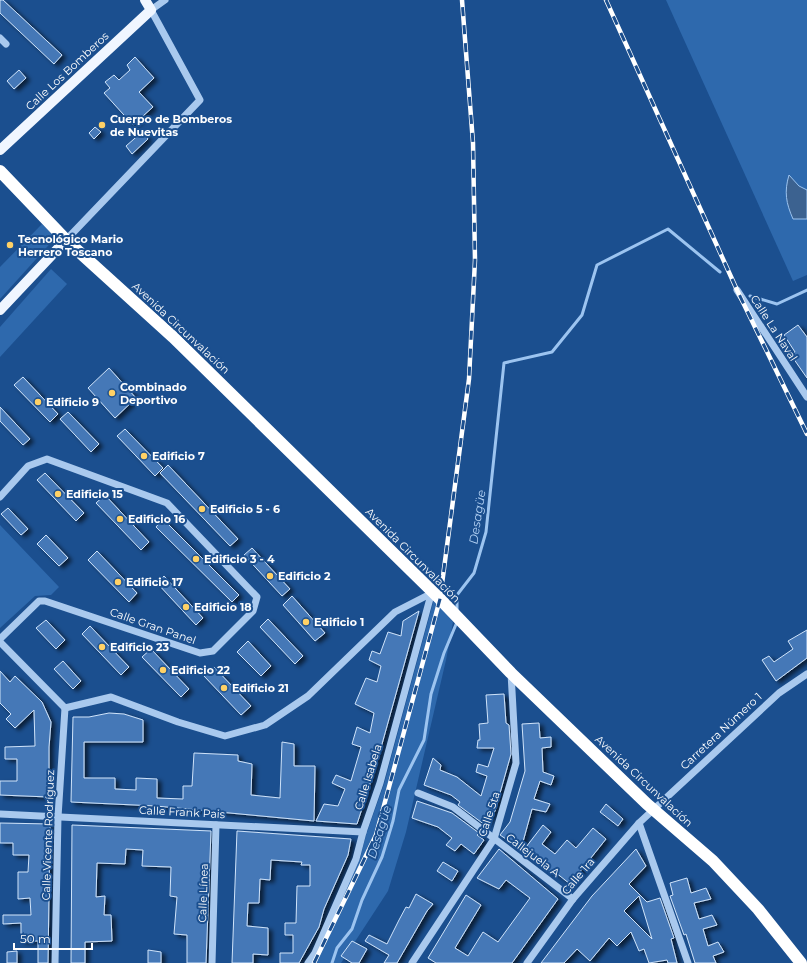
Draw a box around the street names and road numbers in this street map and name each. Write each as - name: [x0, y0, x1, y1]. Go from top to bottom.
- street label: Calle Los Bomberos: [22, 28, 112, 113]
- street label: Avenida Circunvalación: [129, 279, 233, 377]
- street label: Calle La Naval: [747, 292, 801, 364]
- street label: Avenida Circunvalación: [363, 505, 463, 605]
- street label: Calle Gran Panel: [108, 605, 198, 647]
- street label: Carretera Número 1: [677, 690, 765, 772]
- street label: Avenida Circunvalación: [592, 732, 696, 830]
- street label: Calle Isabela: [351, 742, 385, 812]
- street label: Calle Vicente Rodríguez: [39, 769, 57, 901]
- street label: Calle 5ta: [475, 790, 503, 838]
- street label: Calle Frank Pais: [138, 803, 226, 821]
- street label: Callejuela A: [503, 830, 563, 880]
- street label: Calle 1ra: [558, 855, 598, 897]
- street label: Calle Línea: [195, 863, 211, 923]

